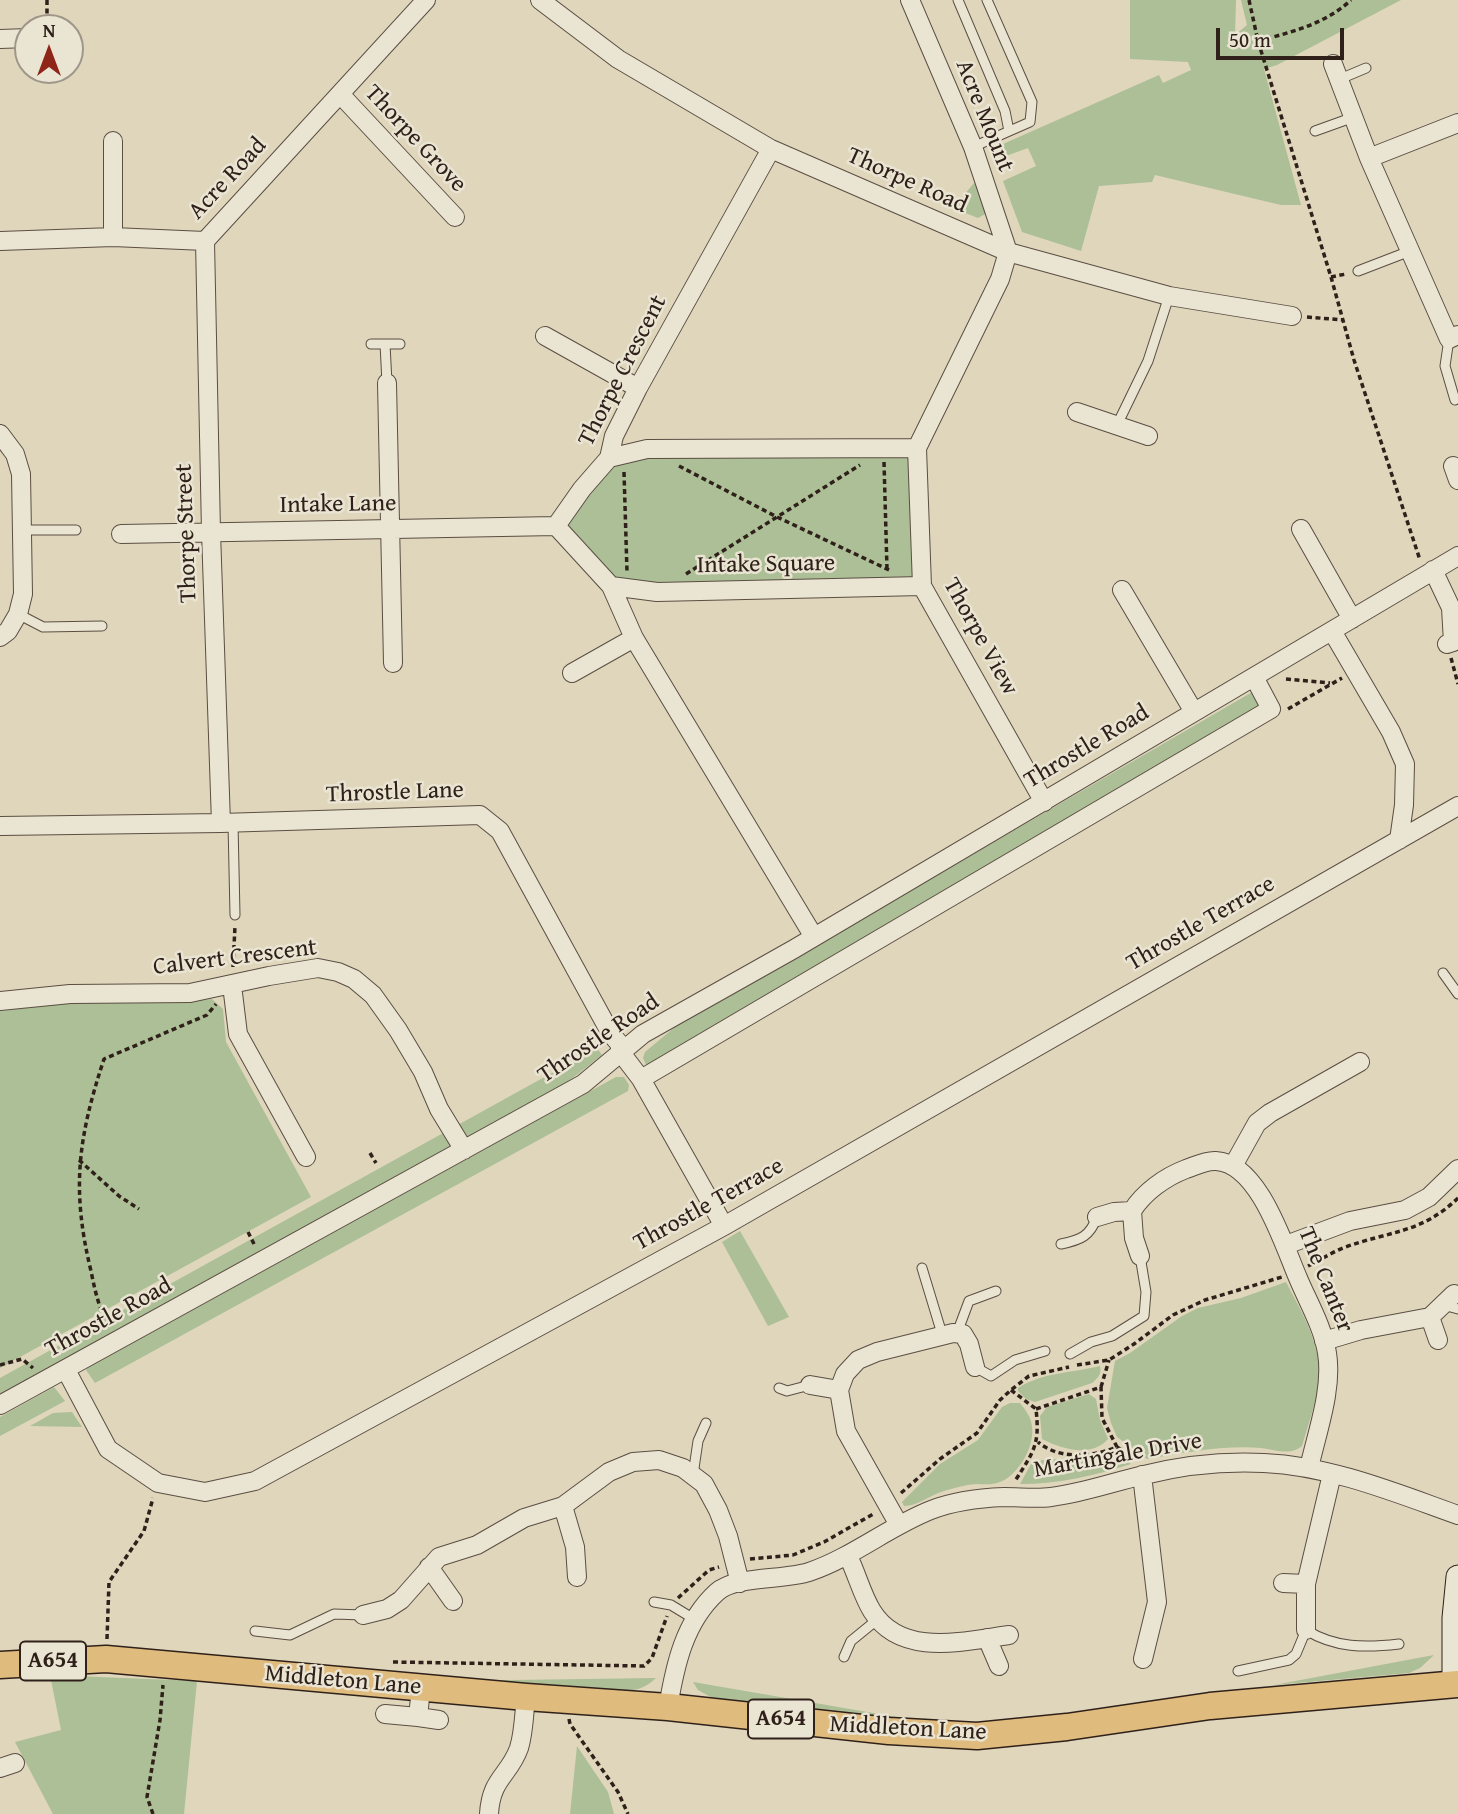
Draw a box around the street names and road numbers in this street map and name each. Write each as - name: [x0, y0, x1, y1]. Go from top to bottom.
- street label: Acre Mount: [949, 56, 1019, 176]
- street label: Thorpe Grove: [358, 79, 472, 199]
- street label: Acre Road: [183, 132, 273, 226]
- street label: Thorpe Road: [842, 142, 972, 220]
- street label: Thorpe Crescent: [573, 291, 673, 451]
- street label: Thorpe Street: [170, 463, 204, 603]
- street label: Intake Lane: [279, 490, 397, 520]
- street label: Intake Square: [697, 549, 835, 581]
- street label: Thorpe View: [936, 573, 1024, 701]
- street label: Throstle Road: [1019, 699, 1155, 795]
- street label: Throstle Lane: [326, 776, 464, 810]
- street label: Throstle Terrace: [1122, 870, 1280, 978]
- street label: Calvert Crescent: [152, 934, 318, 982]
- street label: Throstle Road: [533, 988, 665, 1090]
- street label: Throstle Terrace: [629, 1152, 789, 1258]
- street label: The Canter: [1291, 1223, 1359, 1337]
- street label: Throstle Road: [41, 1271, 177, 1365]
- street label: Martingale Drive: [1032, 1427, 1204, 1485]
- road number: A654: [20, 1642, 86, 1680]
- street label: Middleton Lane: [263, 1660, 423, 1702]
- road number: A654: [748, 1700, 814, 1738]
- street label: Middleton Lane: [829, 1711, 987, 1747]

